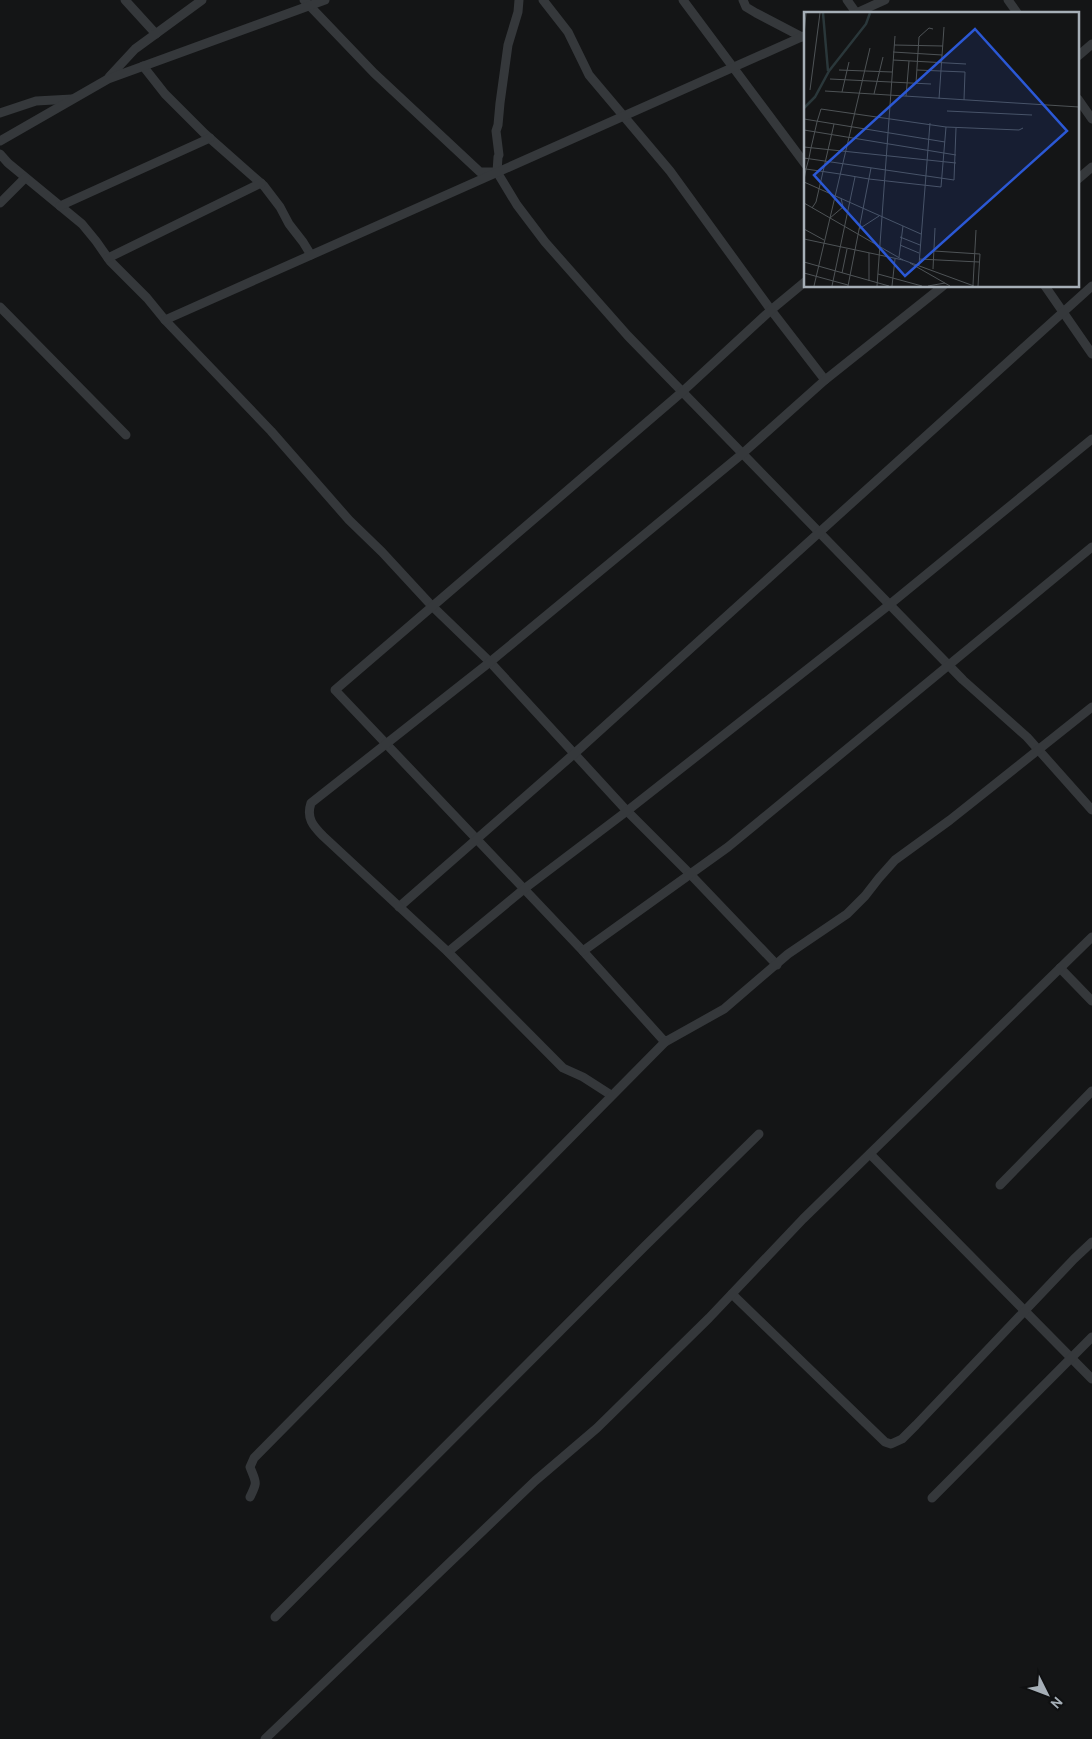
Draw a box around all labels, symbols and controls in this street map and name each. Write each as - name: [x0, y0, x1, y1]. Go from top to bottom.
- inset map: [804, 12, 1080, 288]
- north arrow: [1022, 1669, 1072, 1719]
- text: N: [1047, 1693, 1067, 1712]

